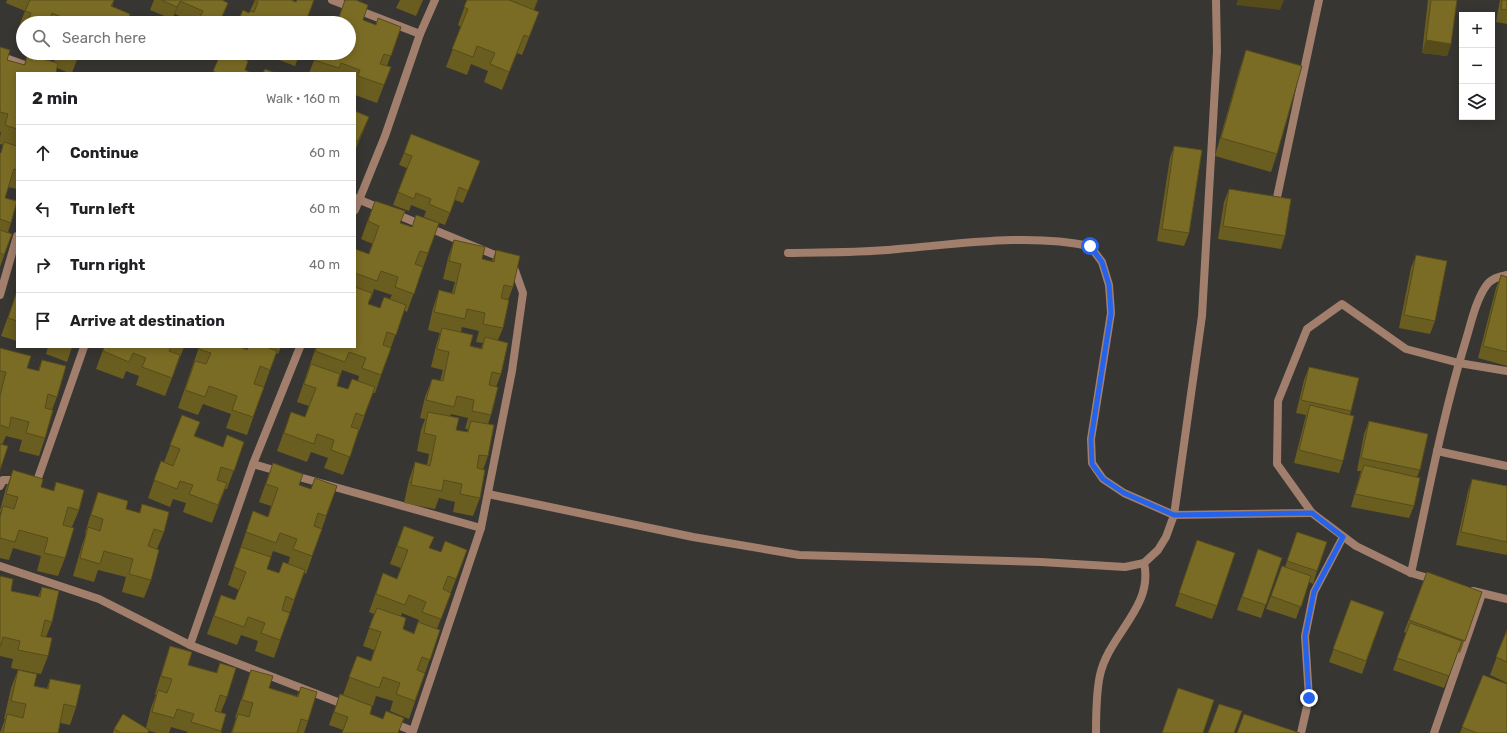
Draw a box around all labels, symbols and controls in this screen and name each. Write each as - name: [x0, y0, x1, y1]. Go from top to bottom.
- map controls: [1459, 12, 1495, 120]
- button: +: [1459, 12, 1495, 48]
- search box: [16, 16, 356, 60]
- icon: search: [30, 27, 52, 49]
- text: Search here: [62, 29, 146, 47]
- button: −: [1459, 48, 1495, 84]
- button: layers: [1459, 84, 1495, 120]
- text: 2 min: [32, 88, 78, 108]
- text: Walk · 160 m: [266, 91, 340, 106]
- icon: ahead: [32, 142, 54, 164]
- text: Continue: [70, 144, 139, 162]
- text: 60 m: [309, 145, 340, 160]
- icon: left: [32, 198, 54, 220]
- text: Turn left: [70, 200, 135, 218]
- text: 60 m: [309, 201, 340, 216]
- route start: [1081, 237, 1099, 255]
- icon: right: [32, 254, 54, 276]
- text: Turn right: [70, 256, 145, 274]
- text: 40 m: [309, 257, 340, 272]
- icon: arrive: [32, 310, 54, 332]
- text: Arrive at destination: [70, 312, 225, 330]
- route end: [1300, 689, 1318, 707]

